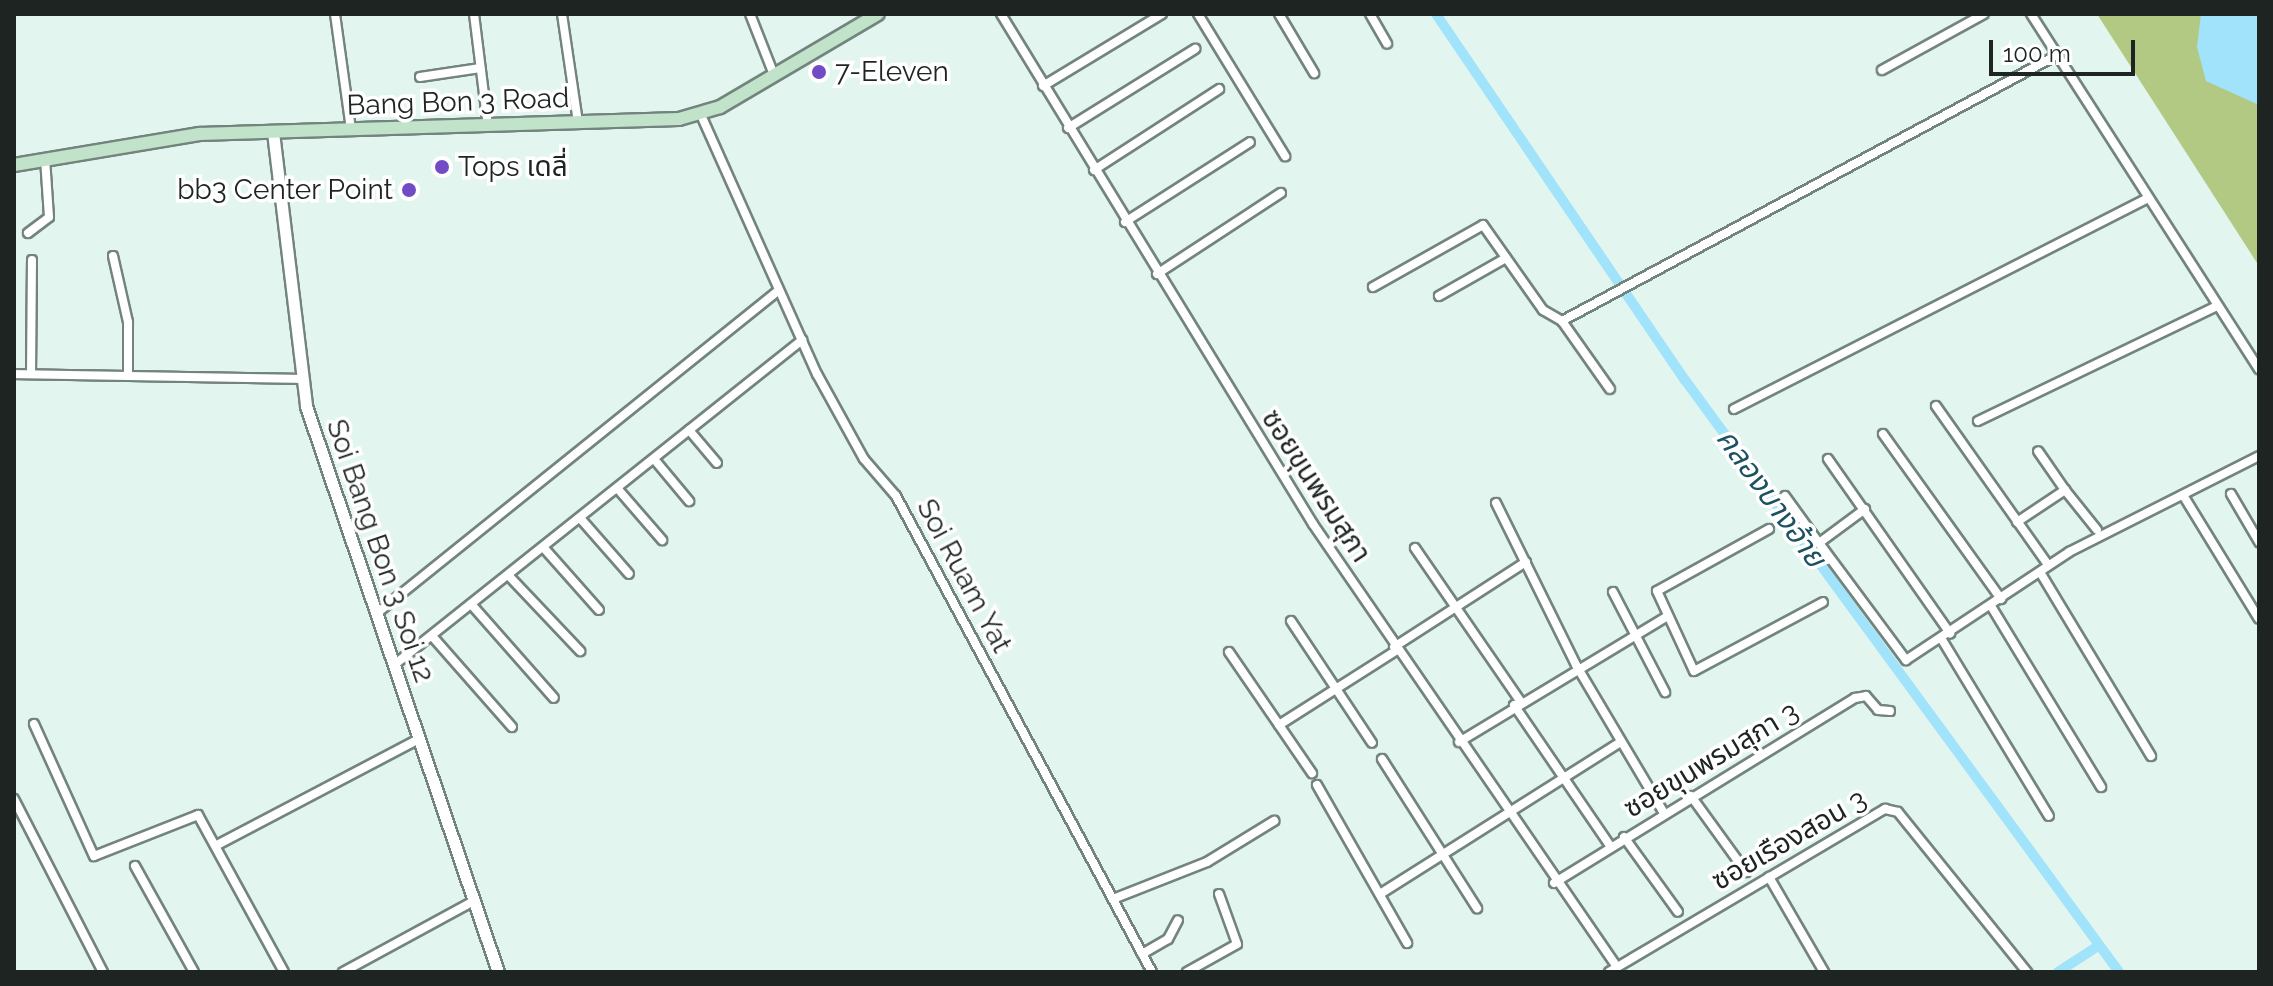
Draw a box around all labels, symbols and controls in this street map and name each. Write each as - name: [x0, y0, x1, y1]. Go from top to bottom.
- scale bar: [1993, 24, 2139, 74]
- text: 100 m: [2003, 39, 2071, 68]
- place label: 7-Eleven: [835, 55, 949, 89]
- marker: 7-Eleven: [810, 63, 828, 81]
- street label: Bang Bon 3 Road: [346, 81, 570, 123]
- place label: Tops เดลี่: [458, 150, 568, 184]
- marker: Tops เดลี่: [433, 158, 451, 176]
- place label: bb3 Center Point: [177, 173, 393, 207]
- marker: bb3 Center Point: [400, 181, 418, 199]
- street label: ซอยขุนพรมสุภา: [1254, 403, 1378, 569]
- street label: Soi Bang Bon 3 Soi 12: [319, 415, 441, 687]
- water label: คลองบางอ้าย: [1709, 422, 1833, 574]
- street label: Soi Ruam Yat: [909, 493, 1019, 659]
- street label: ซอยขุนพรมสุภา 3: [1618, 695, 1804, 825]
- street label: ซอยเรืองสอน 3: [1706, 782, 1872, 898]

